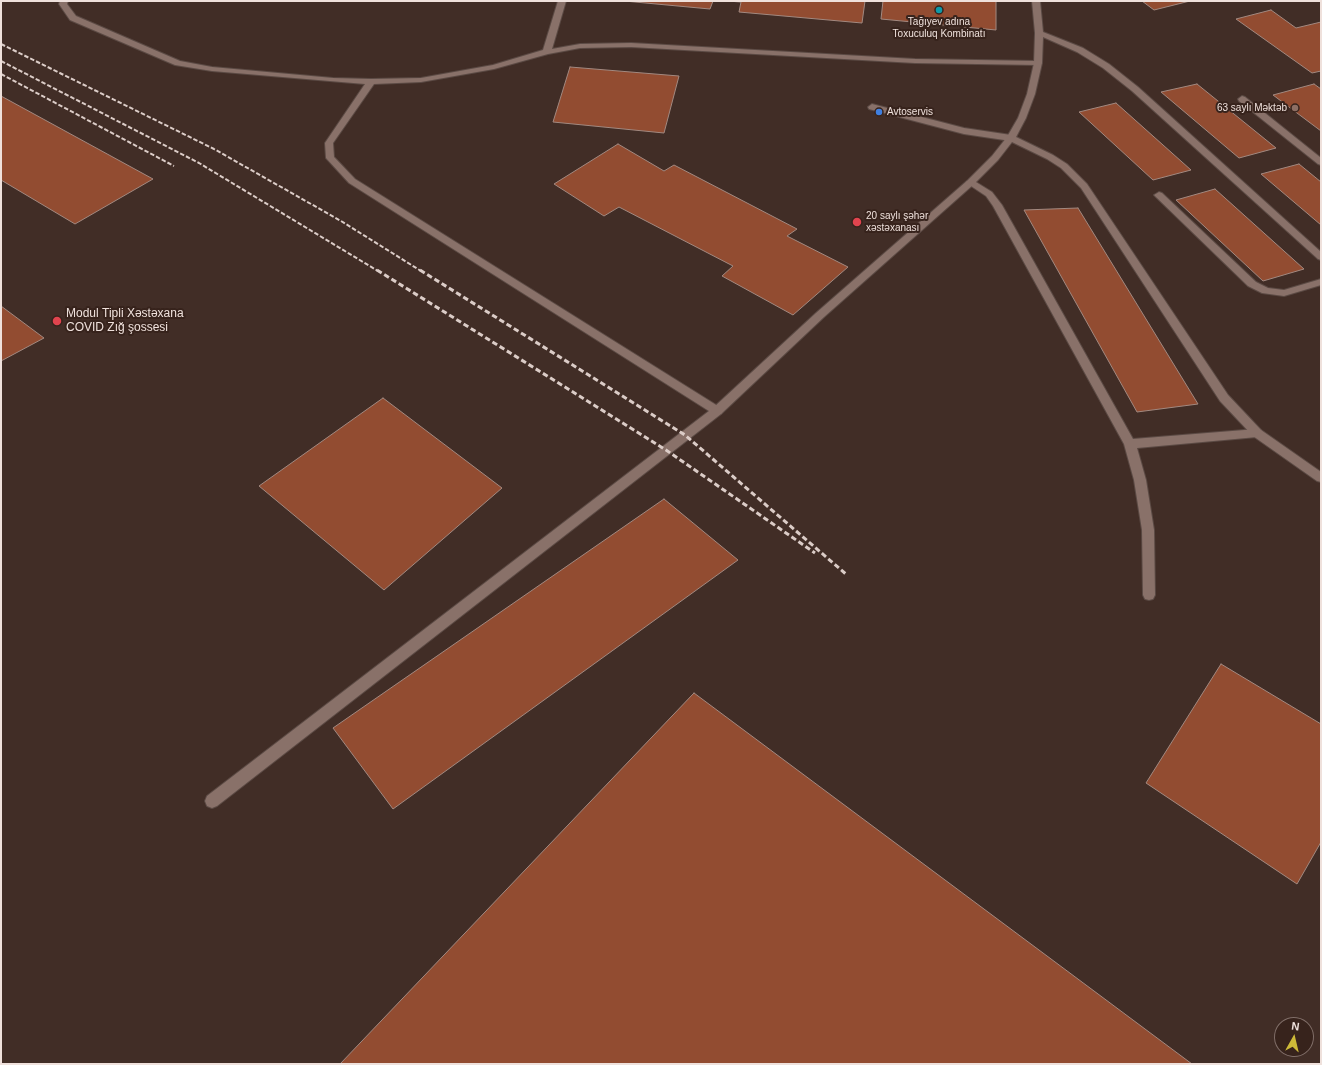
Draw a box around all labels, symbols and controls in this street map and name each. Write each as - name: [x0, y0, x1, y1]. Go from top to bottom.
- marker: Tağıyev adına Toxuculuq Kombinatı: [934, 5, 944, 15]
- place label: Tağıyev adına Toxuculuq Kombinatı: [893, 16, 985, 40]
- place label: 63 saylı Məktəb: [1217, 102, 1287, 114]
- marker: 63 saylı Məktəb: [1290, 103, 1300, 113]
- place label: Avtoservis: [887, 106, 933, 118]
- marker: Avtoservis: [874, 107, 884, 117]
- place label: 20 saylı şəhər xəstəxanası: [866, 210, 928, 234]
- marker: 20 saylı şəhər xəstəxanası: [851, 216, 863, 228]
- place label: Modul Tipli Xəstəxana COVID Zığ şossesi: [66, 307, 184, 335]
- marker: Modul Tipli Xəstəxana COVID Zığ şossesi: [51, 315, 63, 327]
- north arrow: [1274, 1017, 1314, 1057]
- text: N: [1291, 1020, 1300, 1033]

